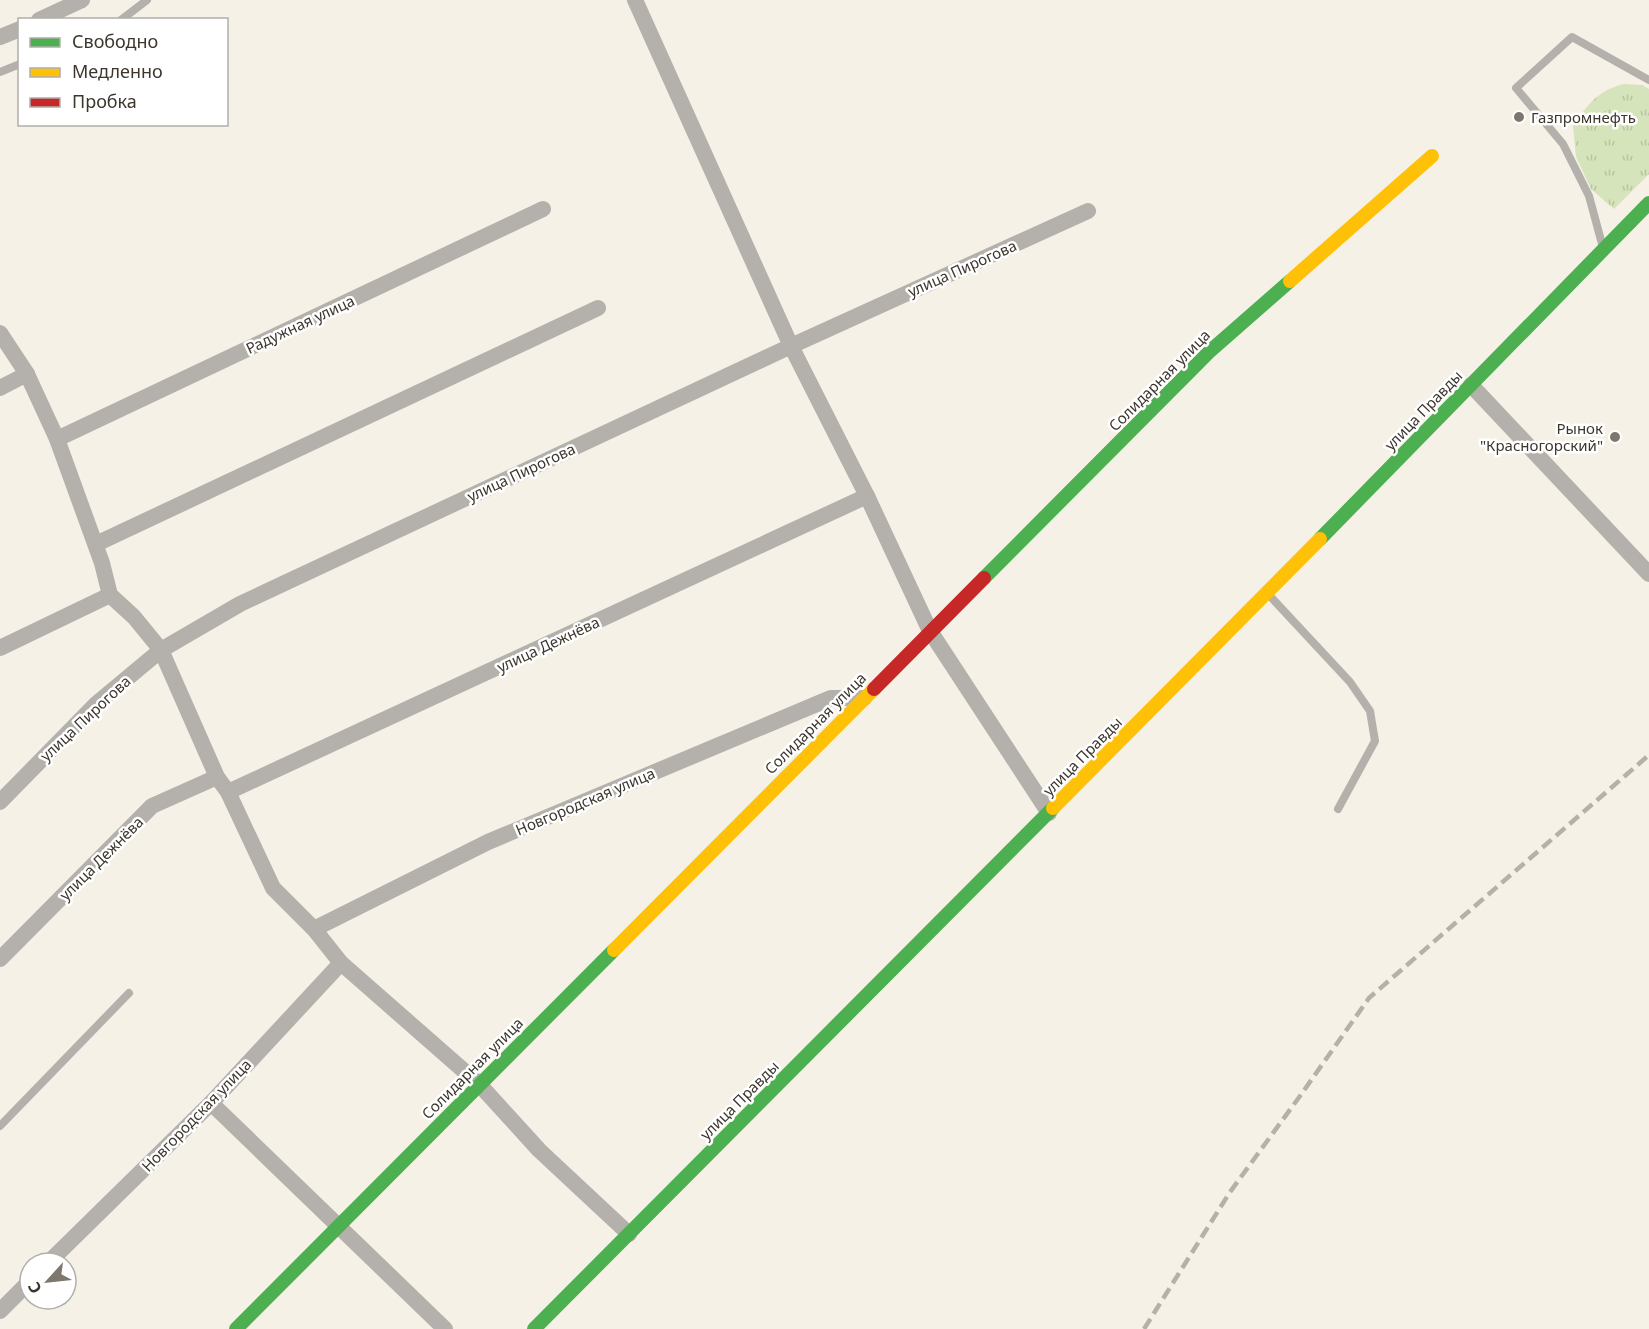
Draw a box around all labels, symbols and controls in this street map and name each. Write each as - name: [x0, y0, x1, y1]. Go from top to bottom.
- legend: [18, 18, 228, 126]
- text: Свободно: [72, 29, 158, 53]
- text: Медленно: [72, 59, 163, 83]
- text: Пробка: [72, 89, 137, 113]
- place label: Газпромнефть: [1531, 107, 1636, 127]
- marker: Газпромнефть: [1512, 110, 1526, 124]
- street label: улица Пирогова: [905, 235, 1019, 301]
- street label: Радужная улица: [242, 290, 358, 358]
- street label: Солидарная улица: [1104, 325, 1214, 435]
- street label: улица Правды: [1380, 366, 1466, 454]
- place label: Рынок "Красногорский": [1480, 418, 1603, 455]
- marker: Рынок "Красногорский": [1608, 430, 1622, 444]
- street label: улица Пирогова: [464, 438, 578, 506]
- street label: улица Дежнёва: [493, 611, 603, 677]
- street label: Солидарная улица: [760, 668, 870, 778]
- street label: улица Пирогова: [35, 671, 135, 765]
- street label: улица Правды: [1038, 712, 1126, 800]
- street label: Новгородская улица: [512, 763, 658, 839]
- street label: улица Дежнёва: [55, 812, 147, 904]
- street label: Солидарная улица: [417, 1013, 527, 1123]
- street label: Новгородская улица: [137, 1054, 255, 1176]
- street label: улица Правды: [695, 1056, 783, 1144]
- north arrow: [18, 1251, 78, 1311]
- text: С: [22, 1278, 47, 1297]

